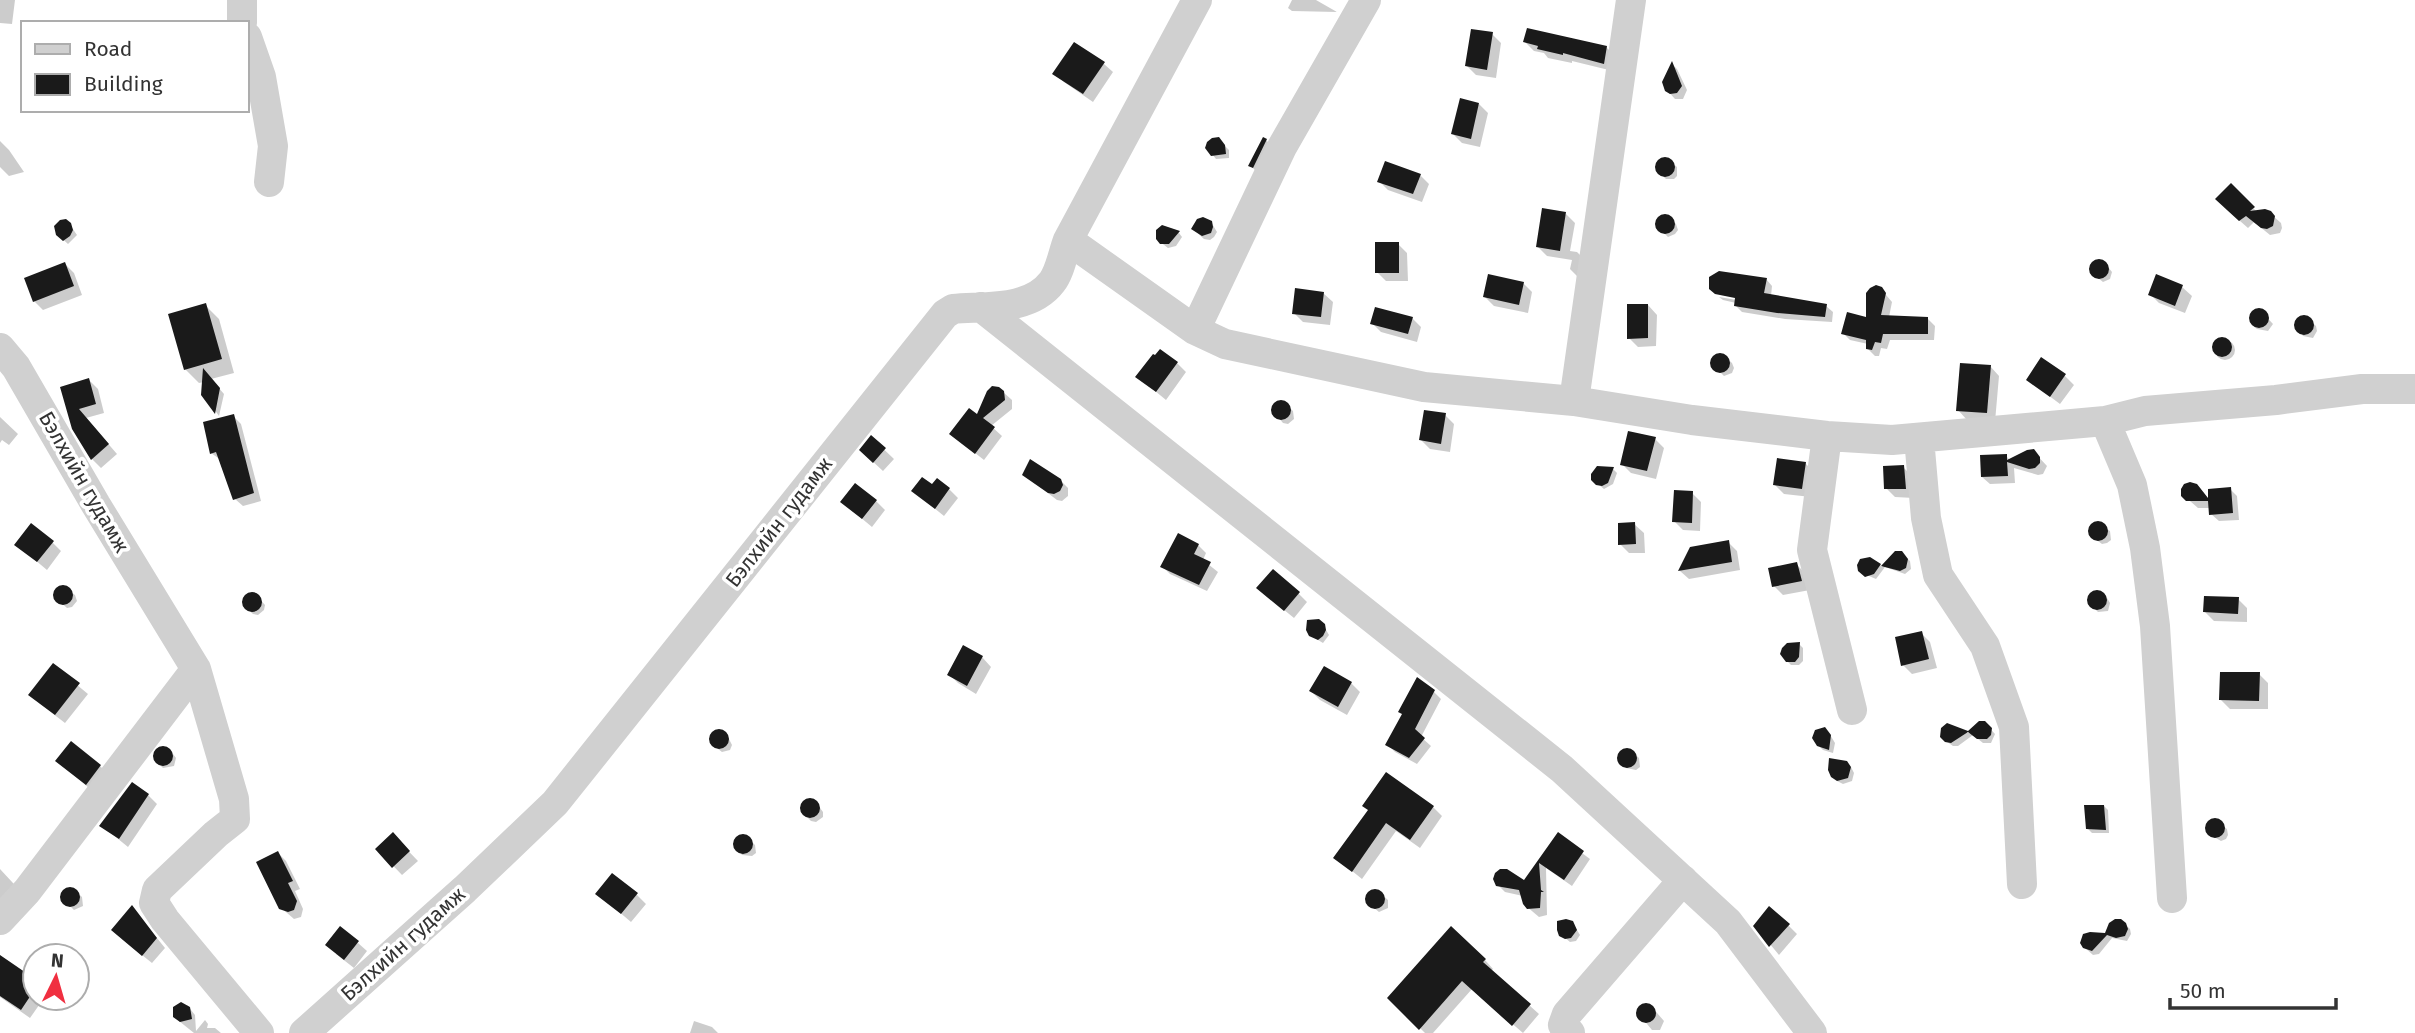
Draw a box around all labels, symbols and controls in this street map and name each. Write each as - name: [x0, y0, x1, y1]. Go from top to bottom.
- legend: [21, 21, 248, 112]
- text: Road: [84, 36, 132, 62]
- text: Building: [84, 71, 163, 97]
- street label: Бэлхийн гудамж: [33, 407, 135, 557]
- street label: Бэлхийн гудамж: [720, 451, 838, 593]
- street label: Бэлхийн гудамж: [335, 881, 471, 1007]
- north arrow: [21, 942, 91, 1012]
- text: N: [50, 949, 65, 973]
- scale bar: [2170, 967, 2336, 1011]
- text: 50 m: [2180, 978, 2226, 1004]

